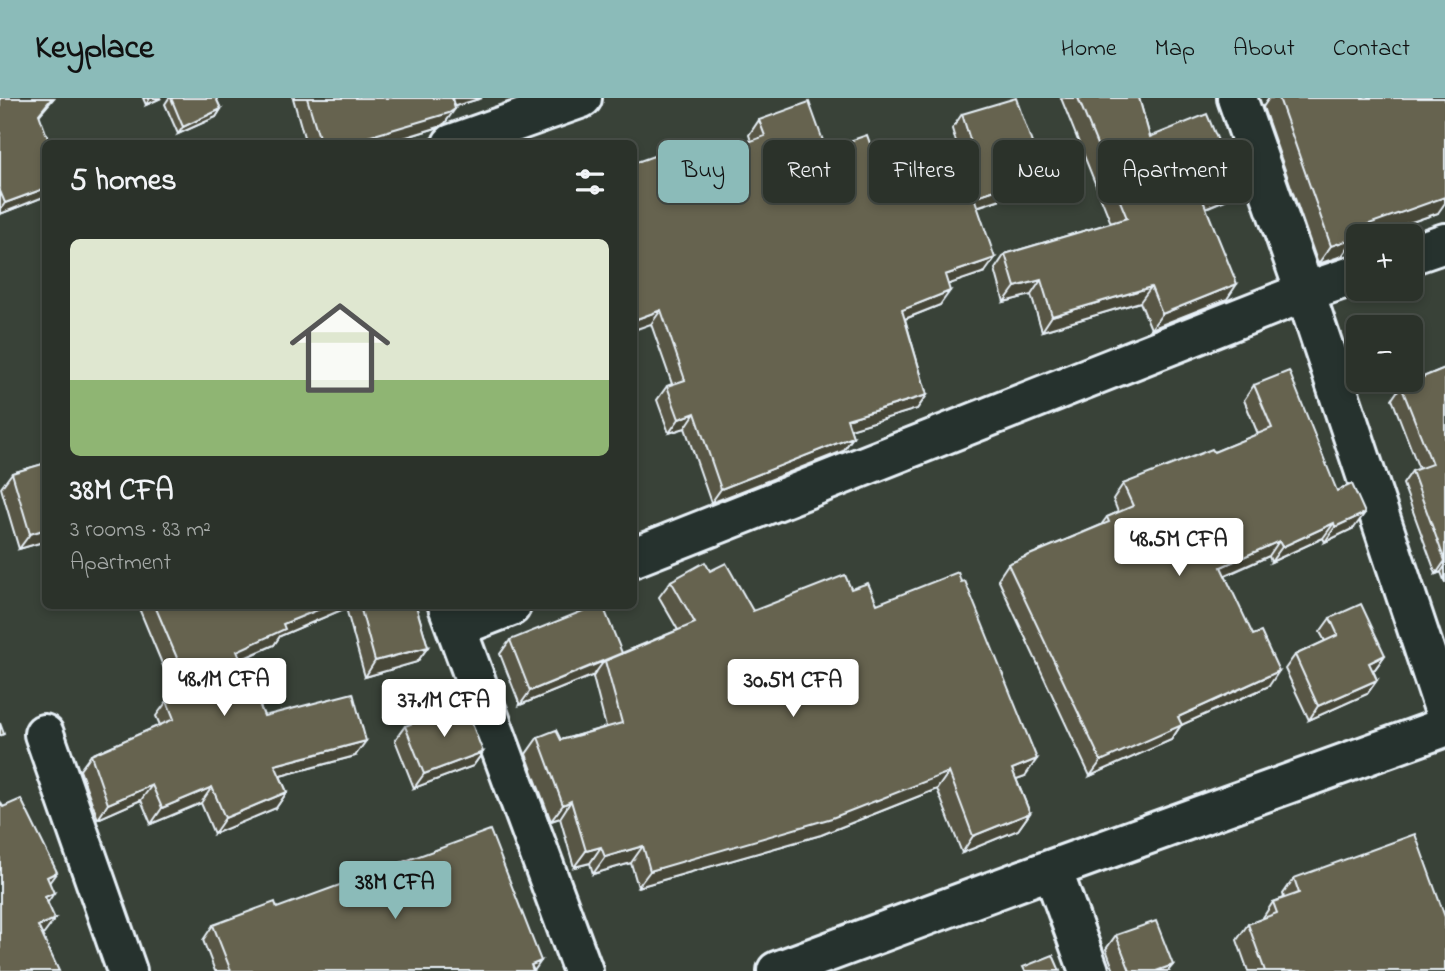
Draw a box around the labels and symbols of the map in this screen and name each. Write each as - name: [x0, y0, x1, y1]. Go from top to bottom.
- pin: 48.5M CFA: [1099, 518, 1259, 578]
- pin: 48.1M CFA: [144, 658, 304, 718]
- pin: 30.5M CFA: [713, 660, 873, 719]
- pin: 37.1M CFA: [364, 680, 524, 739]
- pin: 38M CFA: [330, 862, 460, 921]

